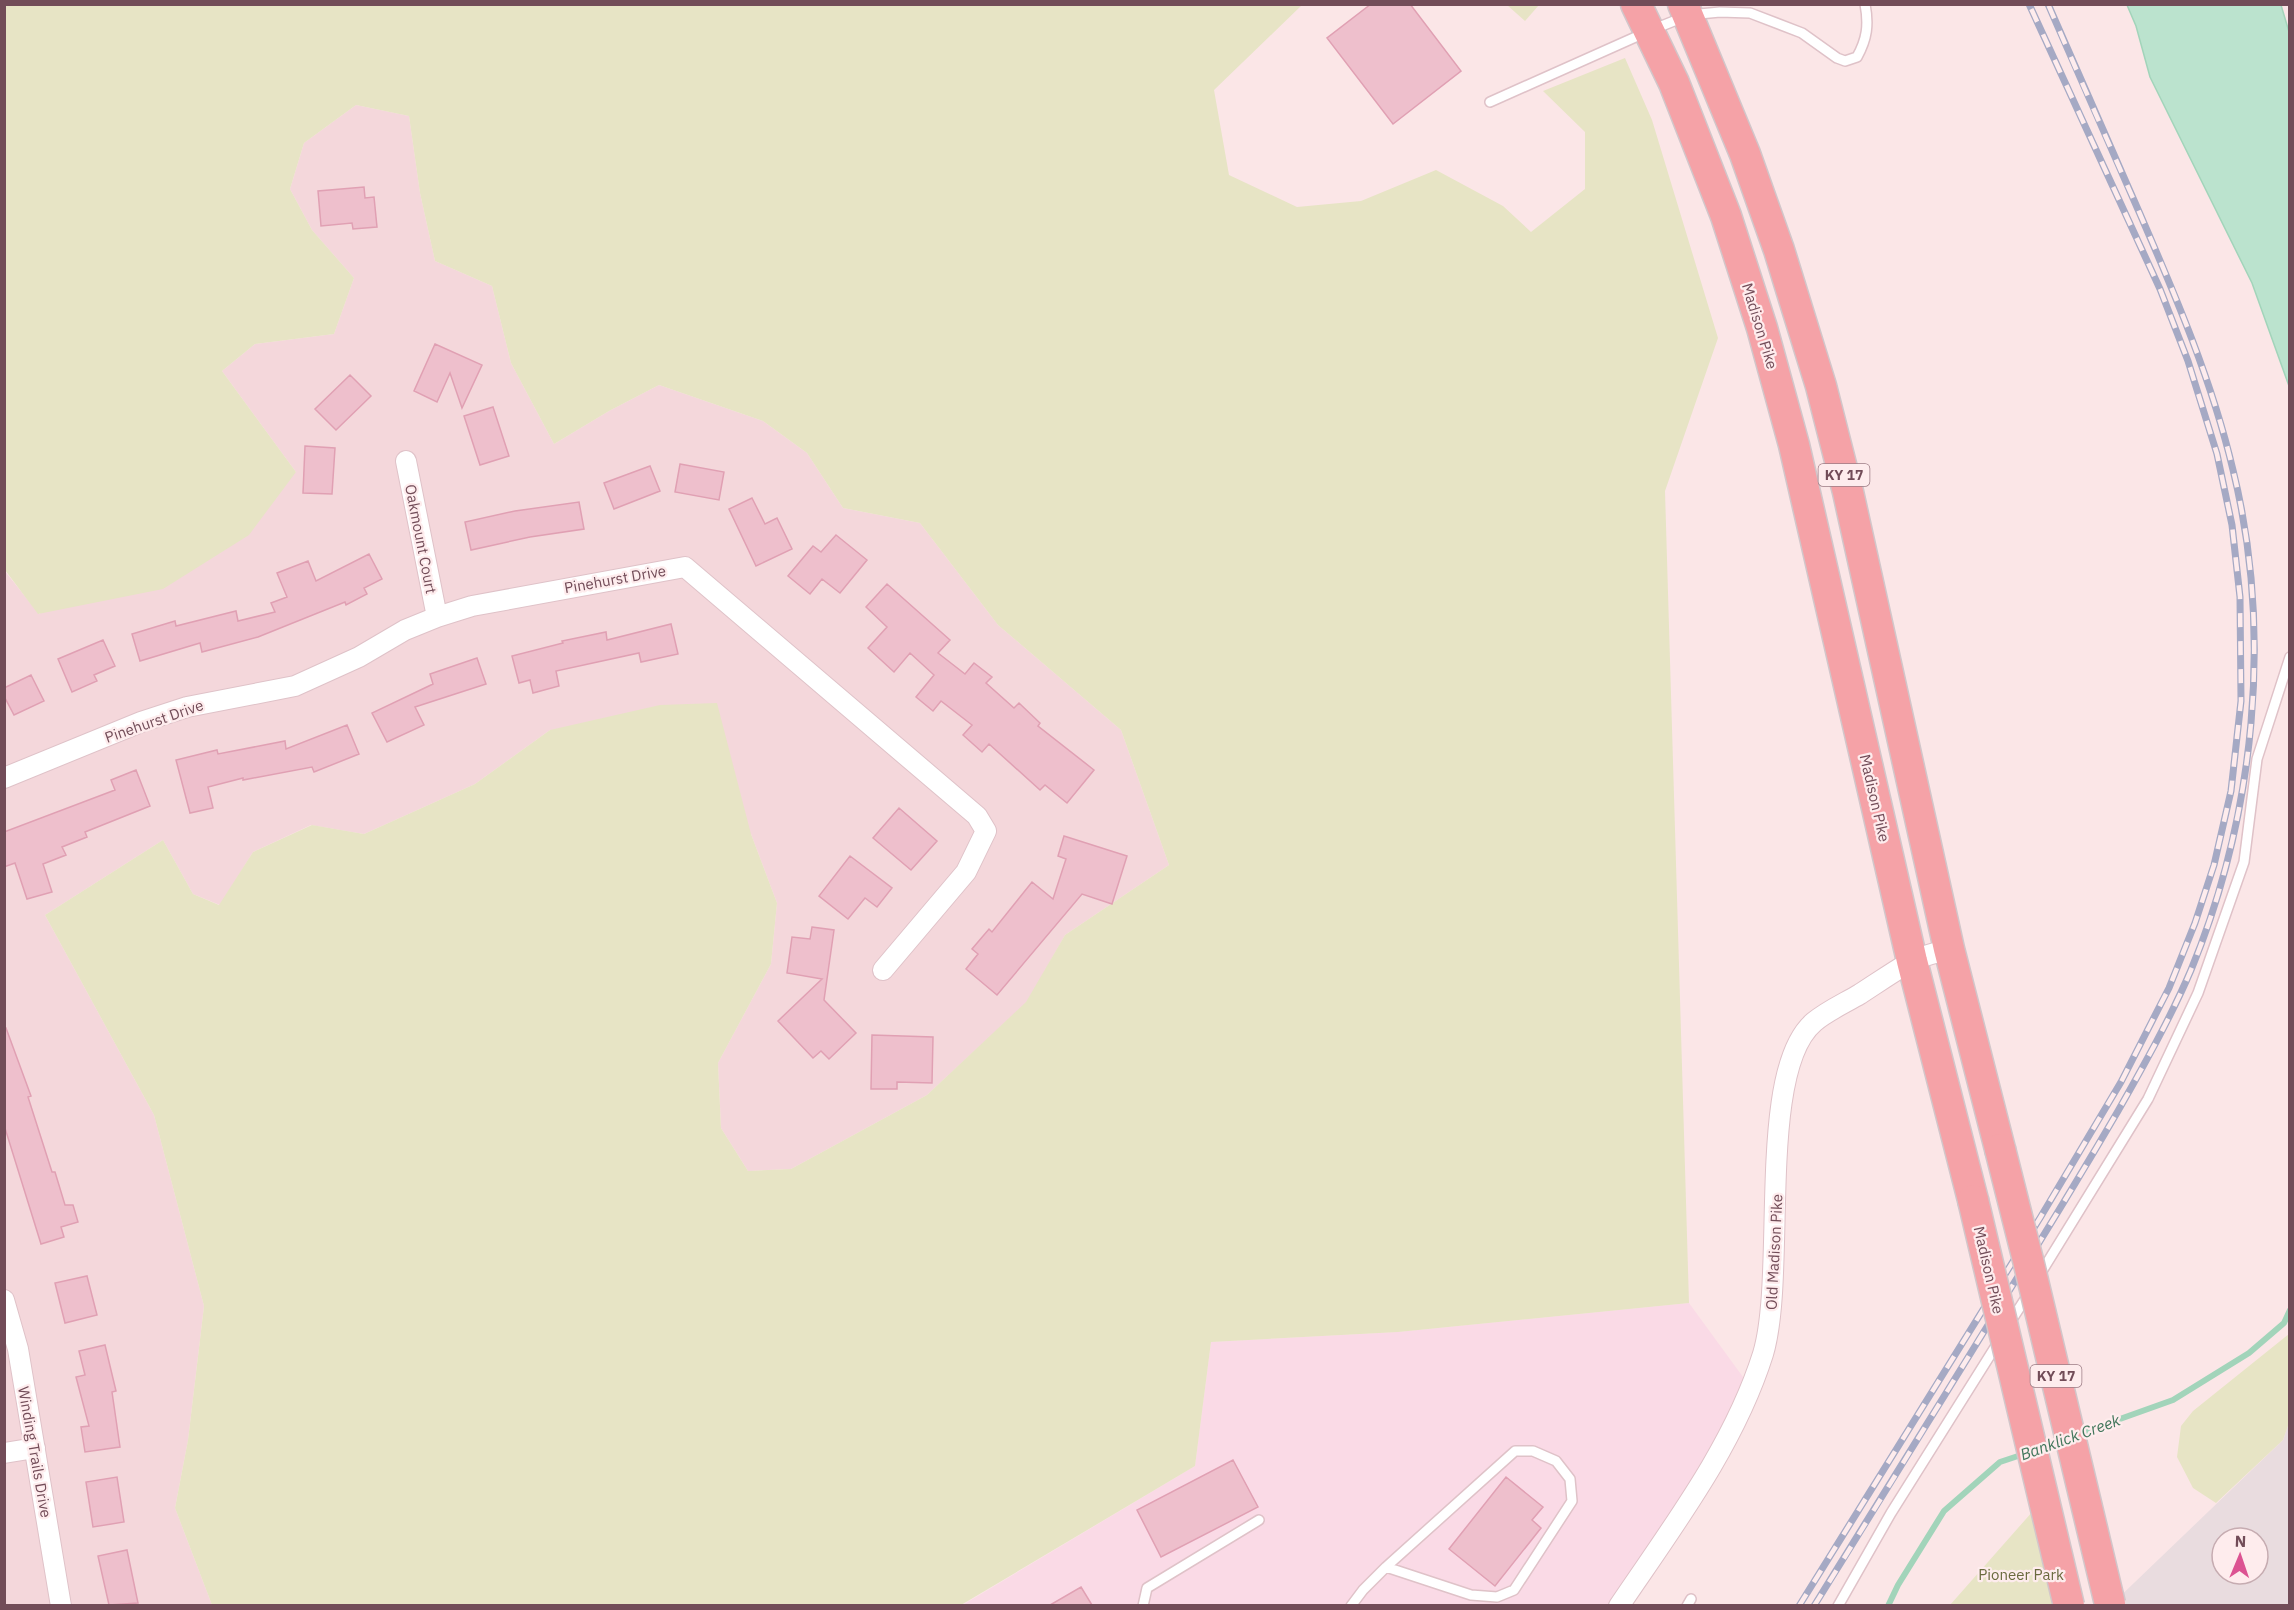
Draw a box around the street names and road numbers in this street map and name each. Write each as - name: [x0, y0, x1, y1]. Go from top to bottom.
- street label: Madison Pike: [1738, 281, 1782, 371]
- road number: KY 17: [1818, 464, 1870, 486]
- street label: Oakmount Court: [401, 483, 441, 595]
- street label: Pinehurst Drive: [563, 561, 667, 597]
- street label: Pinehurst Drive: [102, 695, 206, 747]
- street label: Madison Pike: [1856, 752, 1894, 844]
- street label: Old Madison Pike: [1761, 1194, 1787, 1310]
- street label: Madison Pike: [1970, 1224, 2008, 1316]
- road number: KY 17: [2030, 1365, 2082, 1387]
- street label: Winding Trails Drive: [14, 1385, 56, 1519]

